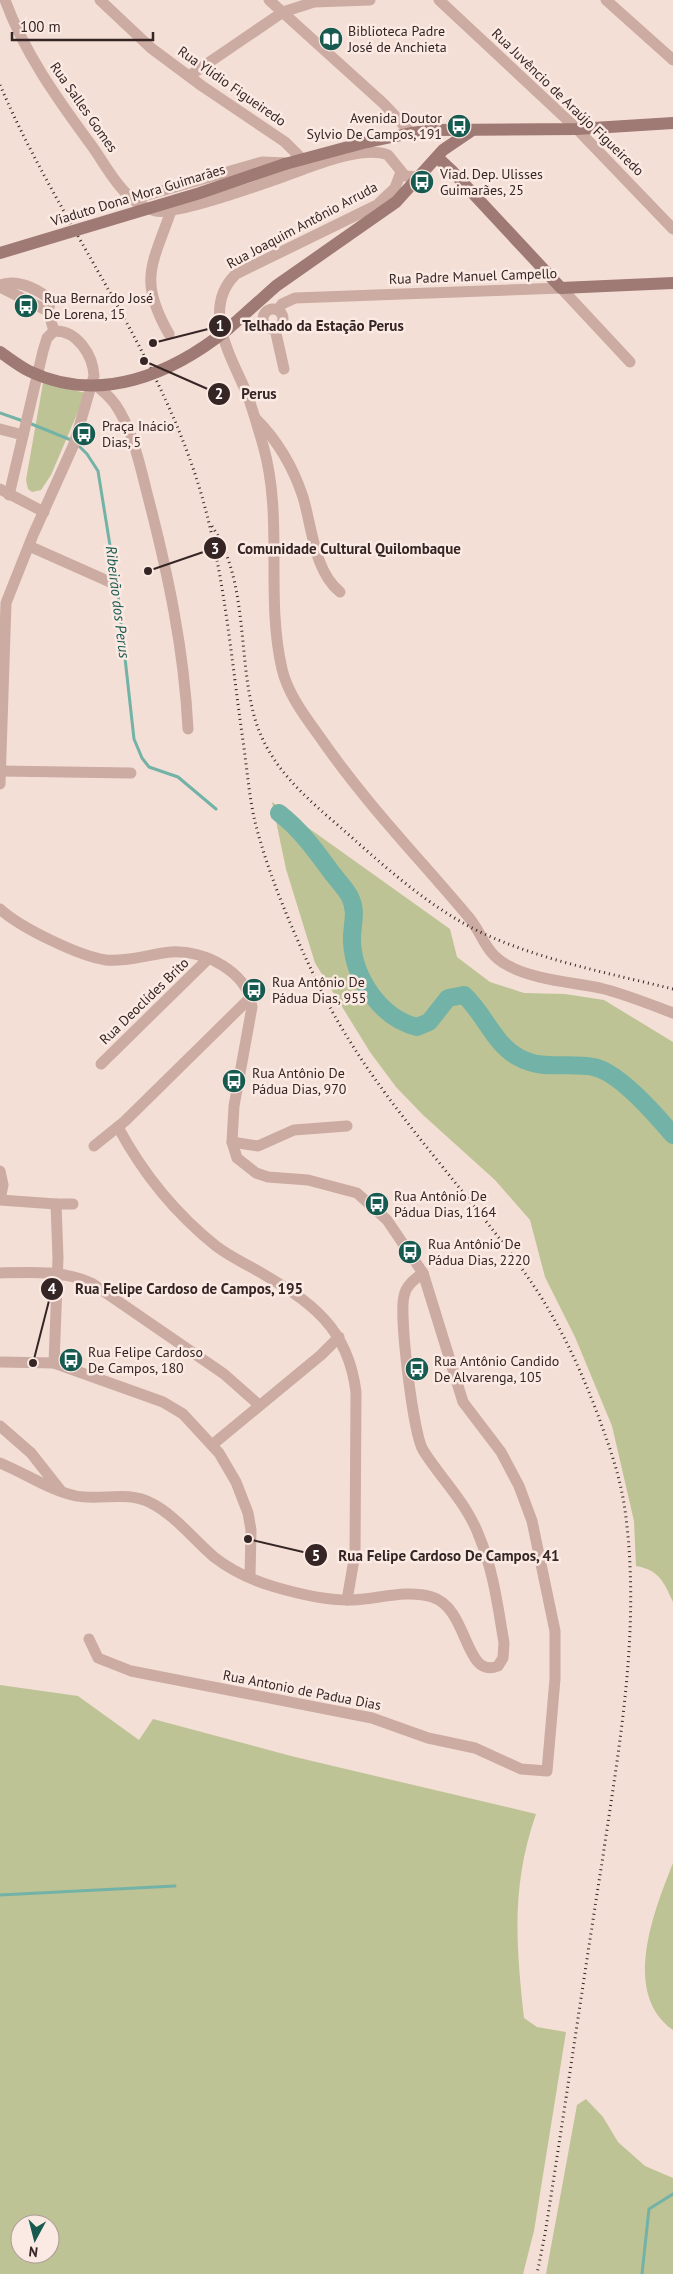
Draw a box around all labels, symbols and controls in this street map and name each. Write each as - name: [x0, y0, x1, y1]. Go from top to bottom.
- scale bar: [12, 10, 154, 42]
- text: 100 m: [20, 17, 61, 36]
- place label: Biblioteca Padre José de Anchieta: [347, 22, 447, 56]
- street label: Rua Juvêncio de Araújo Figueiredo: [488, 24, 648, 180]
- library icon: Biblioteca Padre José de Anchieta: [318, 26, 344, 52]
- street label: Rua Ylídio Figueiredo: [174, 42, 290, 130]
- street label: Rua Salles Gomes: [46, 58, 122, 156]
- place label: Avenida Doutor Sylvio De Campos, 191: [306, 109, 442, 143]
- bus stop icon: Avenida Doutor Sylvio De Campos, 191: [446, 113, 472, 139]
- street label: Viaduto Dona Mora Guimarães: [48, 160, 228, 230]
- place label: Viad. Dep. Ulisses Guimarães, 25: [439, 165, 543, 199]
- bus stop icon: Viad. Dep. Ulisses Guimarães, 25: [409, 169, 435, 195]
- street label: Rua Joaquim Antônio Arruda: [223, 178, 381, 272]
- street label: Rua Padre Manuel Campello: [389, 264, 557, 288]
- place label: Rua Bernardo José De Lorena, 15: [44, 289, 153, 323]
- bus stop icon: Rua Bernardo José De Lorena, 15: [13, 293, 39, 319]
- callout: Telhado da Estação Perus: [208, 311, 414, 341]
- text: 1: [216, 316, 224, 335]
- text: Telhado da Estação Perus: [242, 316, 404, 335]
- callout: Perus: [206, 379, 287, 409]
- text: 2: [215, 384, 223, 403]
- text: Perus: [241, 384, 277, 403]
- place label: Praça Inácio Dias, 5: [102, 417, 174, 451]
- bus stop icon: Praça Inácio Dias, 5: [71, 421, 97, 447]
- callout: Comunidade Cultural Quilombaque: [202, 533, 471, 563]
- text: 3: [211, 539, 219, 558]
- text: Comunidade Cultural Quilombaque: [237, 539, 461, 558]
- water label: Ribeirão dos Perus: [102, 545, 134, 659]
- street label: Rua Deoclídes Brito: [96, 954, 192, 1048]
- place label: Rua Antônio De Pádua Dias, 955: [272, 973, 366, 1007]
- bus stop icon: Rua Antônio De Pádua Dias, 955: [241, 977, 267, 1003]
- place label: Rua Antônio De Pádua Dias, 970: [252, 1064, 347, 1098]
- bus stop icon: Rua Antônio De Pádua Dias, 970: [221, 1068, 247, 1094]
- place label: Rua Antônio De Pádua Dias, 1164: [394, 1187, 496, 1221]
- bus stop icon: Rua Antônio De Pádua Dias, 1164: [364, 1191, 390, 1217]
- place label: Rua Antônio De Pádua Dias, 2220: [428, 1235, 530, 1269]
- bus stop icon: Rua Antônio De Pádua Dias, 2220: [397, 1239, 423, 1265]
- callout: Rua Felipe Cardoso de Campos, 195: [40, 1274, 314, 1304]
- text: 4: [48, 1279, 57, 1298]
- text: Rua Felipe Cardoso de Campos, 195: [75, 1279, 303, 1298]
- place label: Rua Felipe Cardoso De Campos, 180: [88, 1343, 203, 1377]
- bus stop icon: Rua Felipe Cardoso De Campos, 180: [58, 1347, 84, 1373]
- place label: Rua Antônio Candido De Alvarenga, 105: [434, 1352, 559, 1386]
- bus stop icon: Rua Antônio Candido De Alvarenga, 105: [404, 1356, 430, 1382]
- callout: Rua Felipe Cardoso De Campos, 41: [303, 1540, 571, 1570]
- text: 5: [312, 1546, 320, 1565]
- text: Rua Felipe Cardoso De Campos, 41: [338, 1546, 560, 1565]
- street label: Rua Antonio de Padua Dias: [221, 1666, 383, 1714]
- north arrow: [10, 2214, 60, 2264]
- text: N: [28, 2242, 39, 2261]

